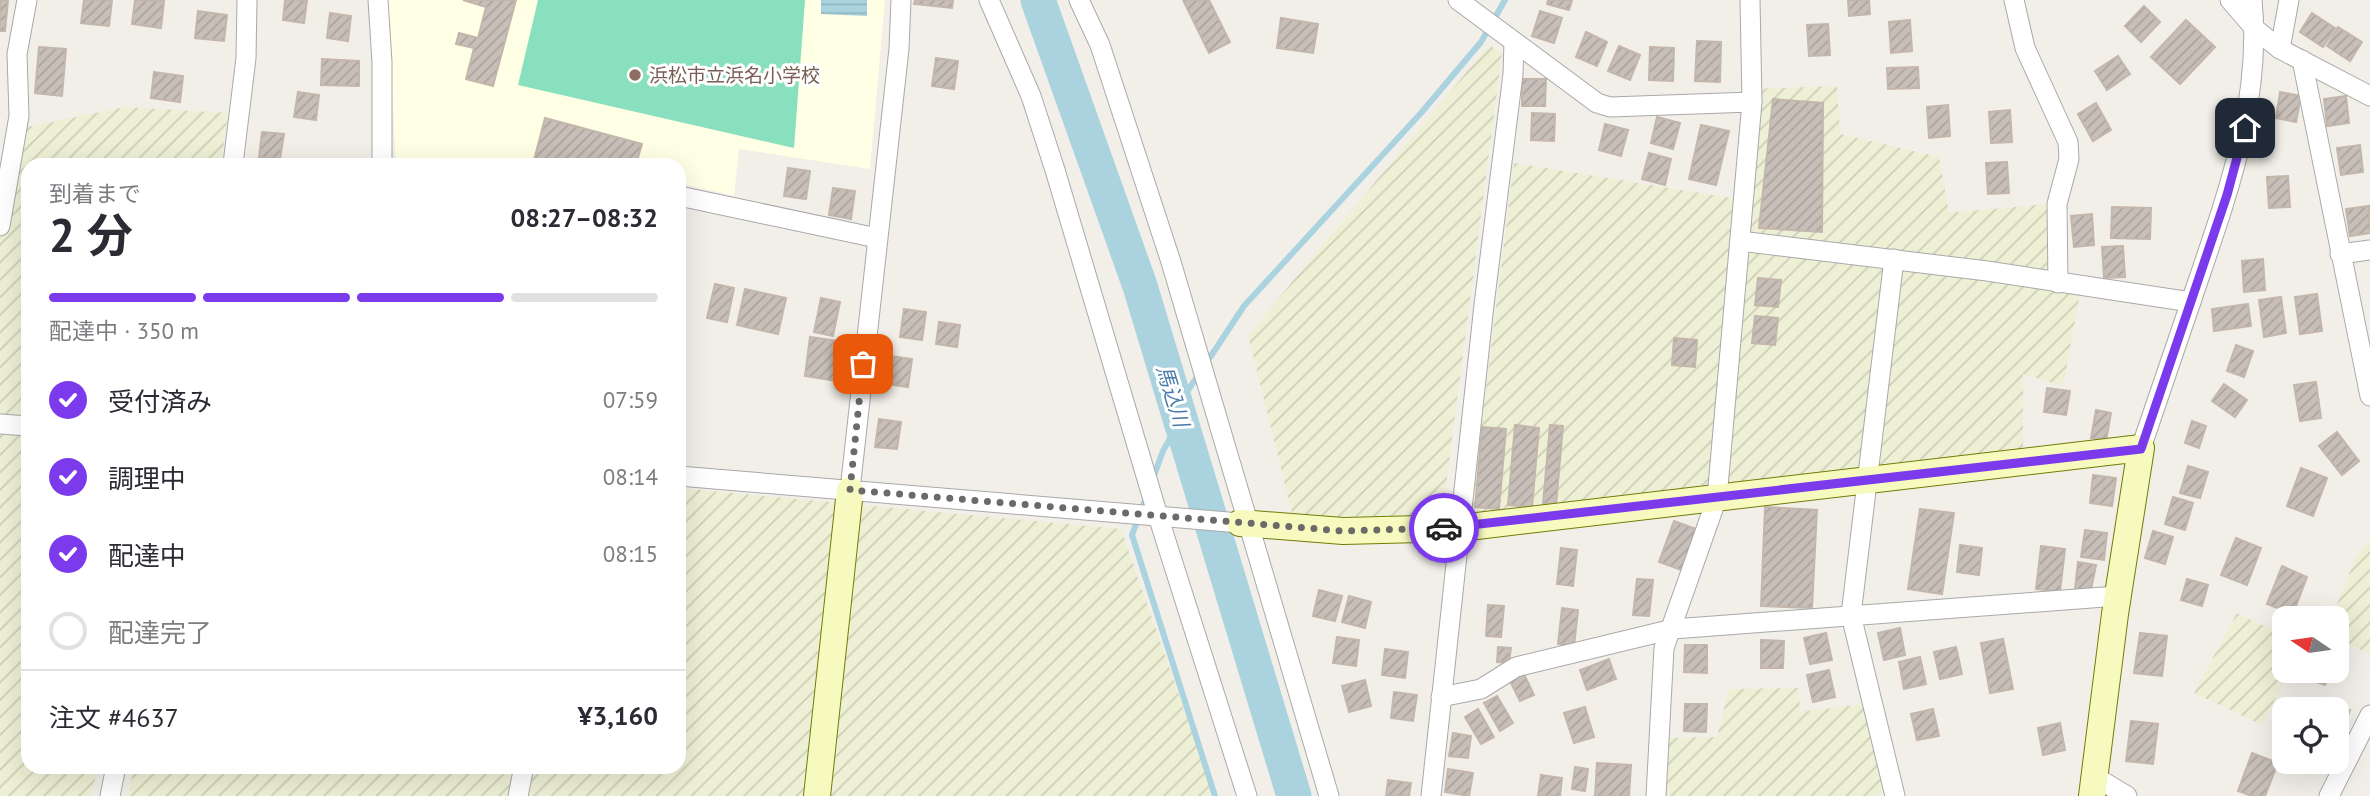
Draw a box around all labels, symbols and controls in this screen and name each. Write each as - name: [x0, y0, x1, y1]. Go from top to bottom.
- place label: 浜松市立浜名小学校: [649, 63, 820, 87]
- marker: 浜松市立浜名小学校: [627, 67, 643, 83]
- pin: [2215, 98, 2275, 158]
- icon: home: [2226, 109, 2264, 147]
- text: 到着まで: [49, 179, 141, 208]
- text: 08:27–08:32: [511, 201, 658, 234]
- text: 2 分: [49, 205, 133, 265]
- text: 配達中 · 350 m: [49, 316, 199, 345]
- pin: [833, 334, 893, 394]
- icon: bag: [844, 345, 882, 383]
- water label: 馬込川: [1151, 362, 1196, 432]
- icon: check: [49, 381, 87, 419]
- text: 受付済み: [108, 385, 212, 418]
- text: 07:59: [603, 385, 658, 414]
- icon: check: [49, 458, 87, 496]
- text: 調理中: [108, 462, 186, 495]
- text: 08:14: [603, 462, 658, 491]
- courier: [1409, 493, 1479, 563]
- icon: car: [1425, 509, 1463, 547]
- icon: check: [49, 535, 87, 573]
- text: 配達中: [108, 539, 186, 572]
- text: 08:15: [603, 539, 658, 568]
- north arrow: [2272, 606, 2348, 682]
- map controls: [2272, 606, 2349, 774]
- text: 配達完了: [108, 616, 212, 649]
- button: locate: [2272, 697, 2349, 774]
- text: ¥3,160: [578, 699, 658, 732]
- text: 注文 #4637: [49, 701, 179, 734]

